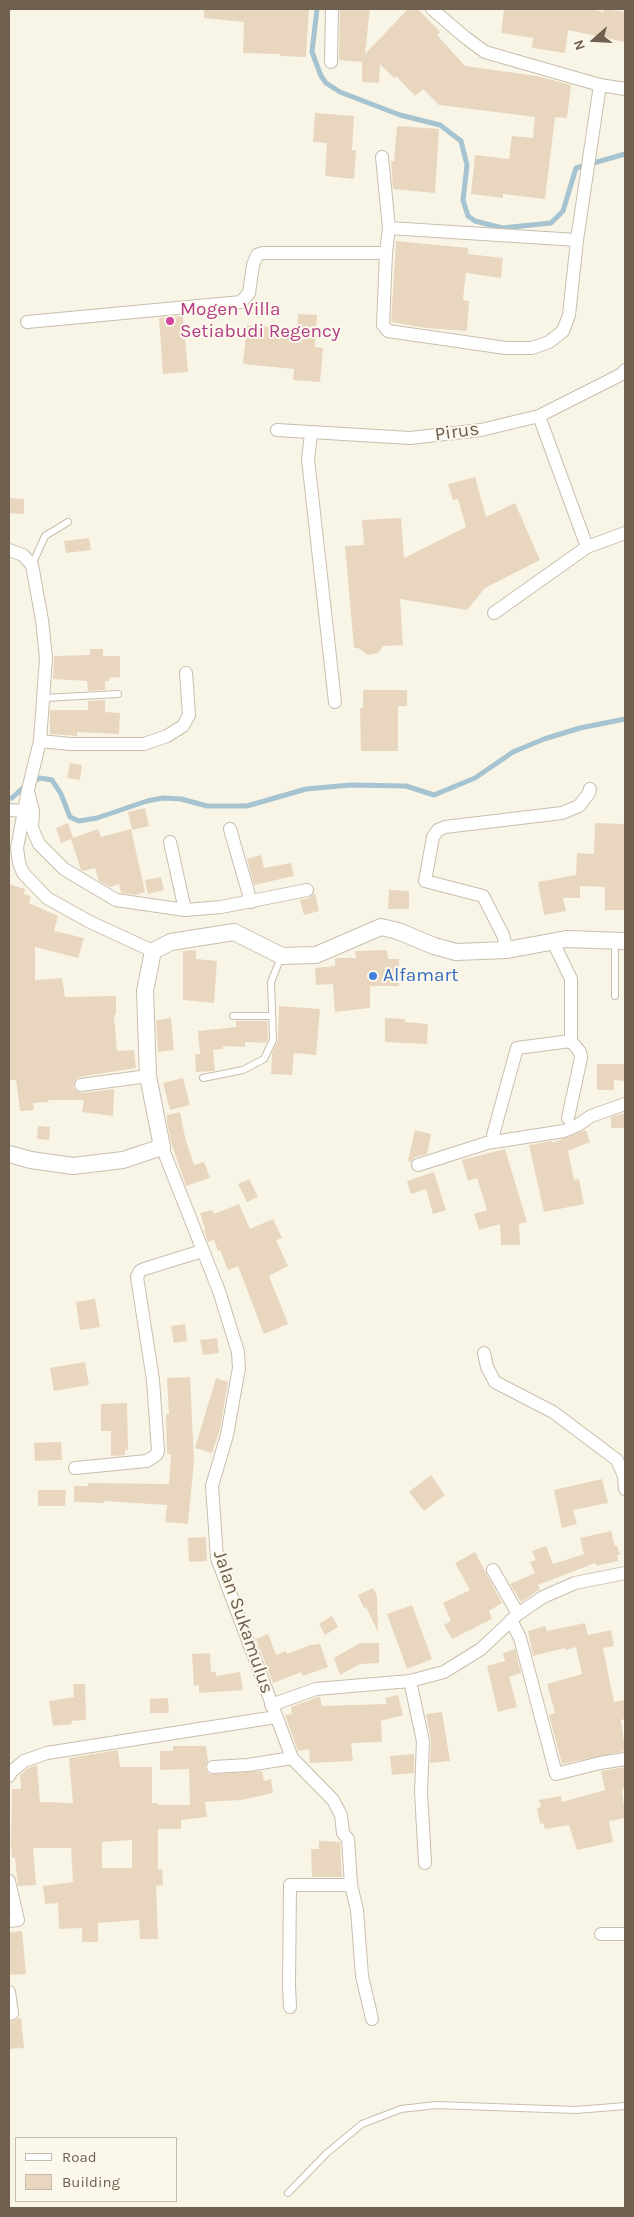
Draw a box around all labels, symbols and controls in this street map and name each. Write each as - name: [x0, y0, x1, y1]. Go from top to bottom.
- north arrow: [569, 15, 619, 65]
- text: N: [570, 38, 589, 53]
- place label: Mogen Villa Setiabudi Regency: [180, 299, 341, 343]
- marker: Mogen Villa Setiabudi Regency: [164, 315, 176, 327]
- street label: Pirus: [433, 418, 481, 446]
- place label: Alfamart: [383, 965, 458, 987]
- marker: Alfamart: [367, 970, 379, 982]
- street label: Jalan Sukamulus: [208, 1547, 278, 1697]
- legend: [15, 2137, 178, 2202]
- text: Road: [62, 2148, 97, 2166]
- text: Building: [62, 2173, 120, 2191]

